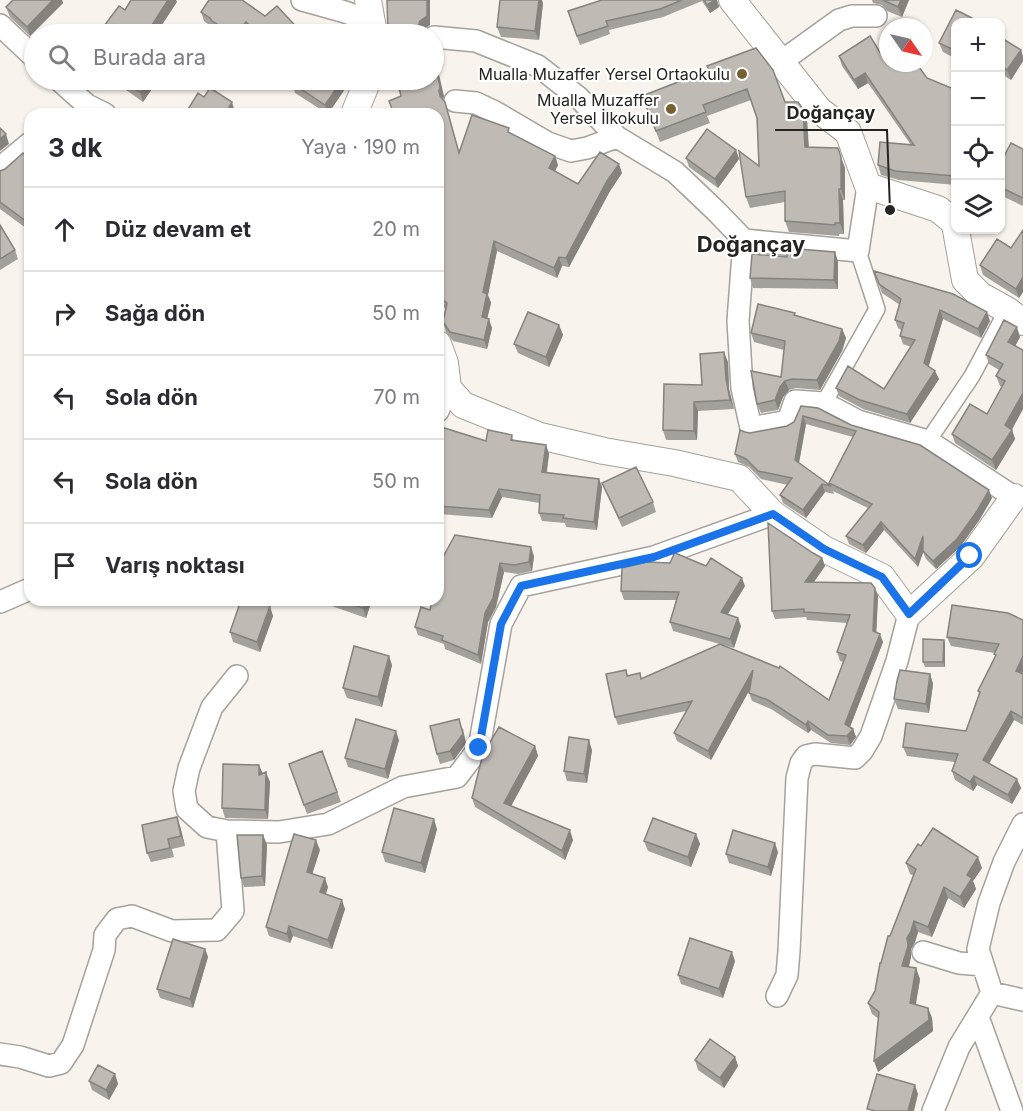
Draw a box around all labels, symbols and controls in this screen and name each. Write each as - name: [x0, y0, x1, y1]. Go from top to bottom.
- north arrow: [879, 18, 933, 72]
- map controls: [951, 18, 1005, 234]
- button: +: [951, 18, 1005, 72]
- search box: [24, 24, 444, 90]
- icon: search: [45, 41, 78, 74]
- text: Burada ara: [93, 44, 206, 70]
- place label: Mualla Muzaffer Yersel Ortaokulu: [478, 64, 730, 84]
- marker: Mualla Muzaffer Yersel Ortaokulu: [735, 67, 749, 81]
- button: −: [951, 72, 1005, 126]
- place label: Mualla Muzaffer Yersel İlkokulu: [537, 90, 659, 128]
- callout: Doğançay: [775, 94, 887, 130]
- marker: Mualla Muzaffer Yersel İlkokulu: [664, 102, 678, 116]
- text: Doğançay: [787, 102, 876, 123]
- button: locate: [951, 126, 1005, 180]
- text: 3 dk: [48, 132, 102, 163]
- text: Yaya · 190 m: [301, 135, 420, 159]
- button: layers: [951, 180, 1005, 234]
- icon: ahead: [48, 213, 81, 246]
- text: Düz devam et: [105, 216, 251, 242]
- text: 20 m: [372, 217, 420, 241]
- district label: Doğançay: [697, 231, 805, 257]
- icon: right: [48, 297, 81, 330]
- text: Sağa dön: [105, 300, 205, 326]
- text: 50 m: [372, 301, 420, 325]
- icon: left: [48, 381, 81, 414]
- text: Sola dön: [105, 384, 198, 410]
- text: 70 m: [373, 385, 420, 409]
- icon: left: [48, 465, 81, 498]
- text: Sola dön: [105, 468, 198, 494]
- text: 50 m: [372, 469, 420, 493]
- route start: [956, 542, 982, 568]
- icon: arrive: [48, 549, 81, 582]
- text: Varış noktası: [105, 552, 245, 578]
- route end: [465, 734, 491, 760]

